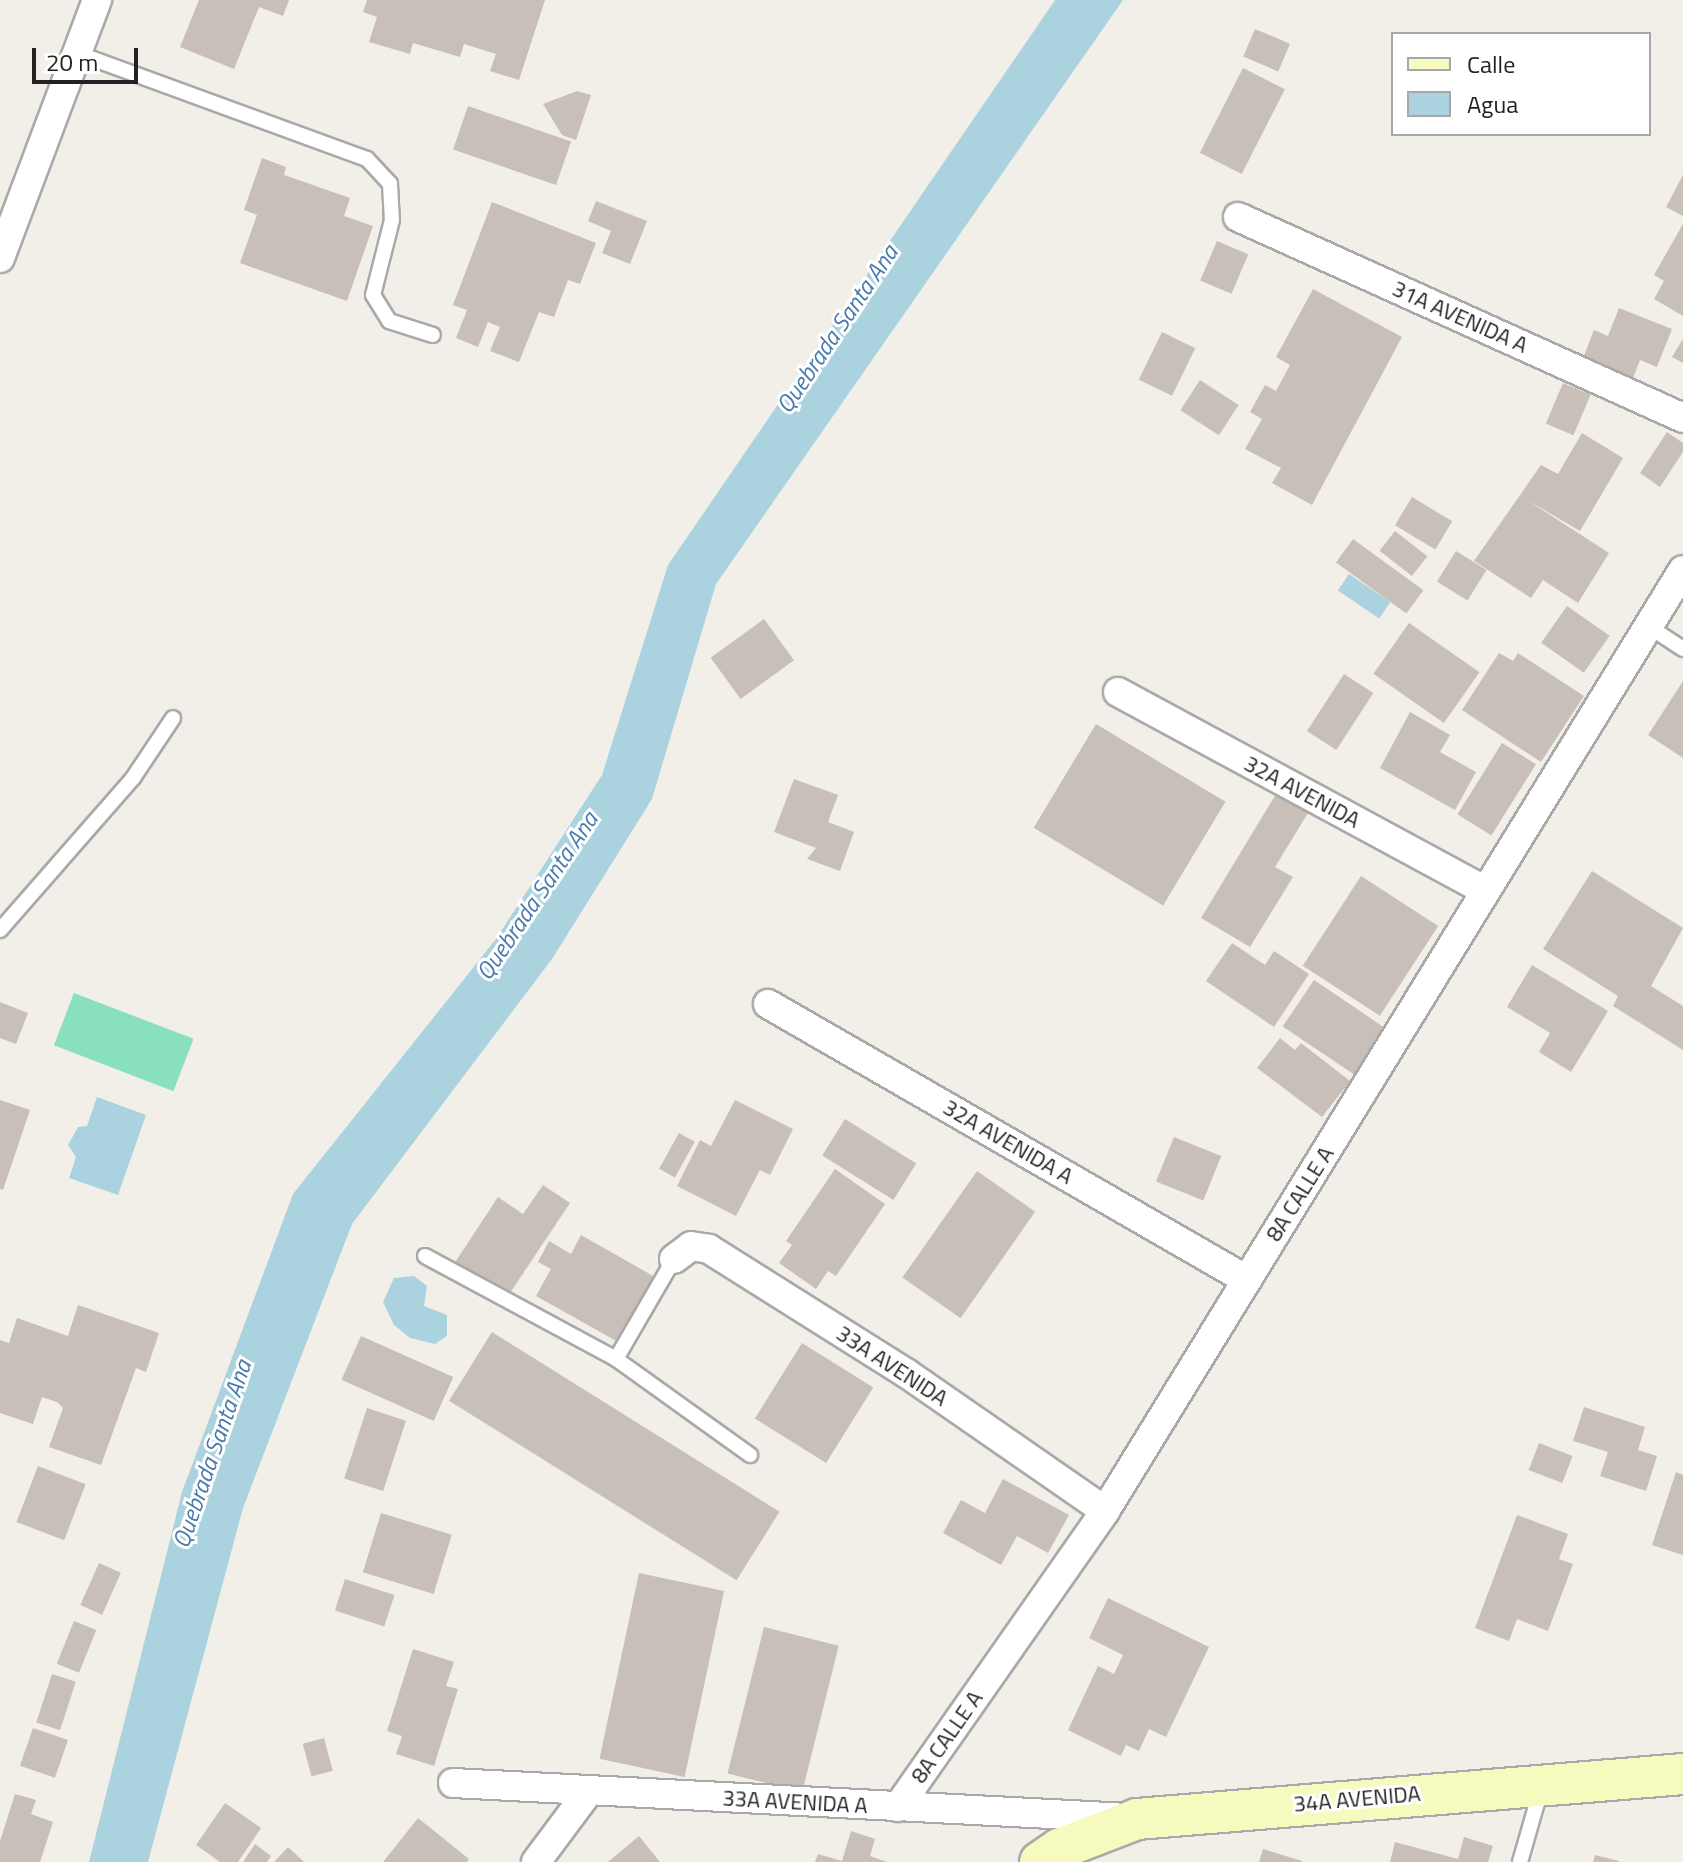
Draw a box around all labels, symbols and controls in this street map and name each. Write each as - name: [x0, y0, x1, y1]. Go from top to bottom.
- scale bar: [36, 32, 142, 82]
- legend: [1391, 32, 1651, 136]
- text: 20 m: [46, 44, 98, 80]
- text: Calle: [1467, 46, 1515, 82]
- text: Agua: [1467, 86, 1518, 122]
- water label: Quebrada Santa Ana: [770, 239, 904, 419]
- street label: 31A AVENIDA A: [1388, 275, 1532, 359]
- street label: 32A AVENIDA: [1240, 750, 1364, 834]
- water label: Quebrada Santa Ana: [470, 806, 604, 986]
- street label: 32A AVENIDA A: [938, 1094, 1078, 1190]
- street label: 8A CALLE A: [1261, 1142, 1339, 1246]
- street label: 33A AVENIDA: [831, 1320, 953, 1412]
- water label: Quebrada Santa Ana: [166, 1356, 258, 1552]
- street label: 8A CALLE A: [906, 1686, 988, 1788]
- street label: 34A AVENIDA: [1292, 1780, 1422, 1818]
- street label: 33A AVENIDA A: [722, 1785, 868, 1819]

